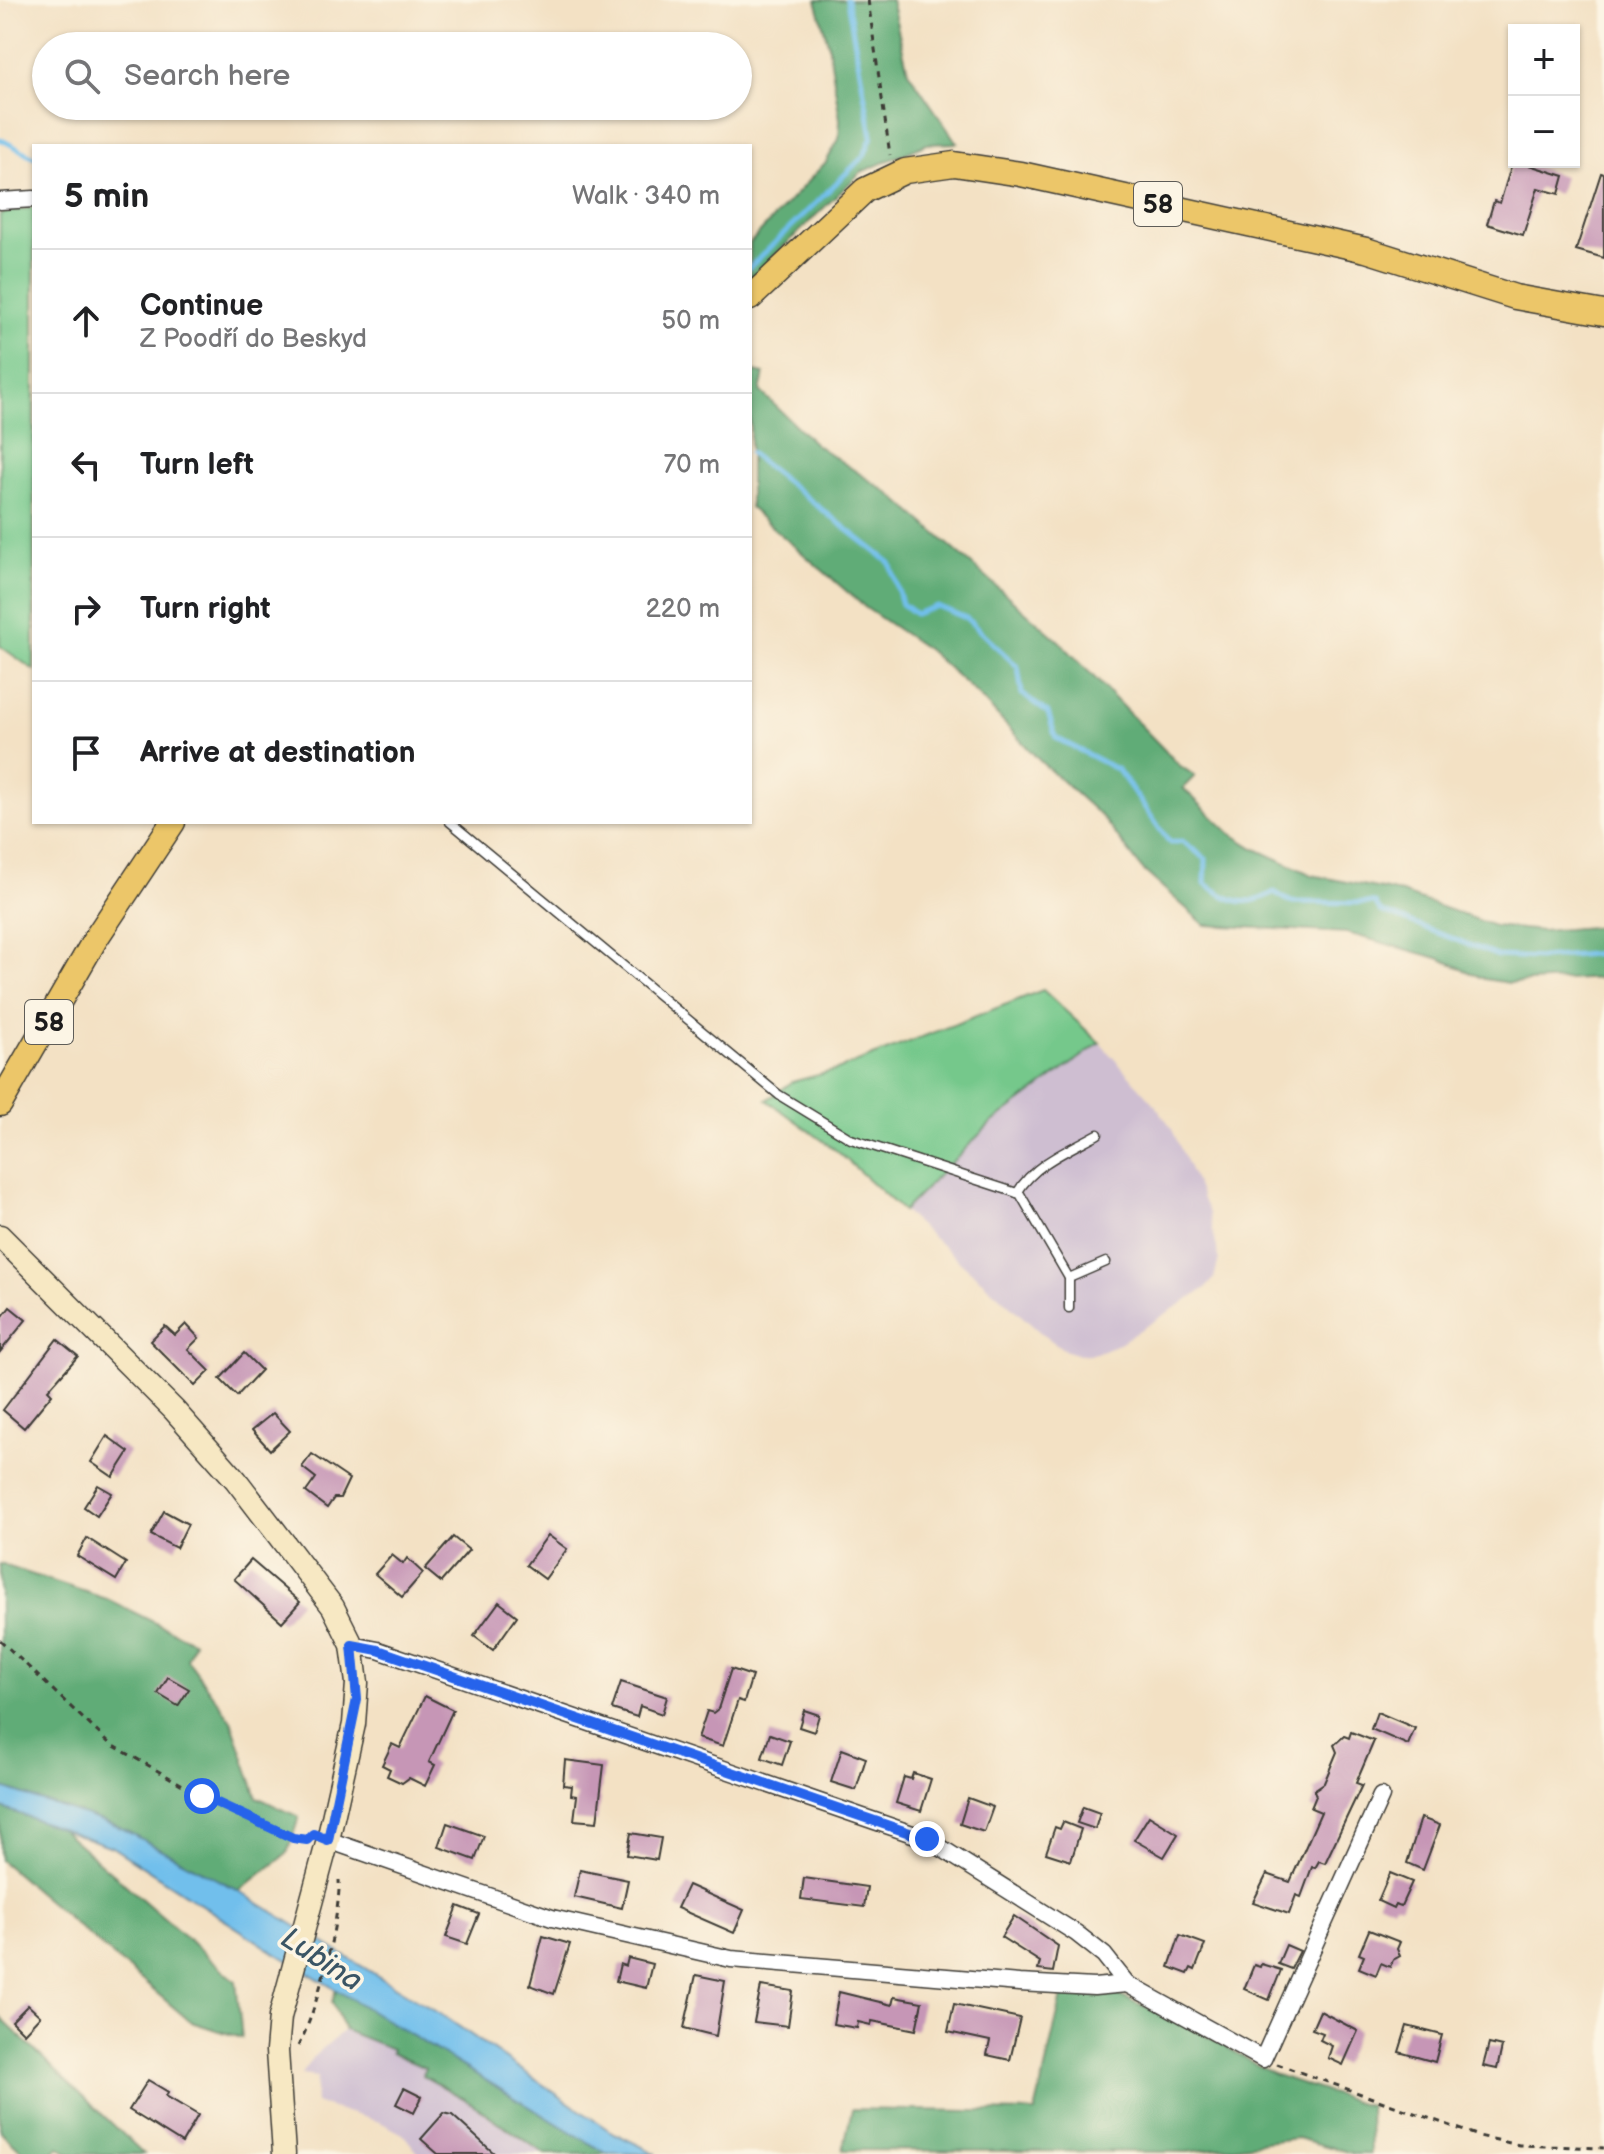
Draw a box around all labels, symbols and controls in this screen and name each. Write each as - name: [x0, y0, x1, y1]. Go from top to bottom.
- map controls: [1508, 24, 1580, 168]
- button: +: [1508, 24, 1580, 96]
- search box: [32, 32, 752, 120]
- icon: search: [60, 54, 104, 98]
- text: Search here: [124, 58, 290, 94]
- button: −: [1508, 96, 1580, 168]
- text: 5 min: [64, 176, 149, 217]
- text: Walk · 340 m: [572, 181, 720, 212]
- road number: 58: [1134, 182, 1182, 226]
- text: Continue: [140, 288, 263, 324]
- icon: ahead: [64, 299, 108, 343]
- text: 50 m: [661, 306, 720, 337]
- text: Z Poodří do Beskyd: [140, 324, 367, 355]
- icon: left: [64, 443, 108, 487]
- text: Turn left: [140, 447, 254, 483]
- text: 70 m: [663, 450, 720, 481]
- icon: right: [64, 587, 108, 631]
- text: Turn right: [140, 591, 271, 627]
- text: 220 m: [646, 594, 720, 625]
- icon: arrive: [64, 731, 108, 775]
- text: Arrive at destination: [140, 735, 416, 771]
- road number: 58: [25, 1000, 73, 1044]
- route start: [184, 1778, 220, 1814]
- route end: [909, 1821, 945, 1857]
- water label: Lubina: [274, 1920, 369, 1999]

